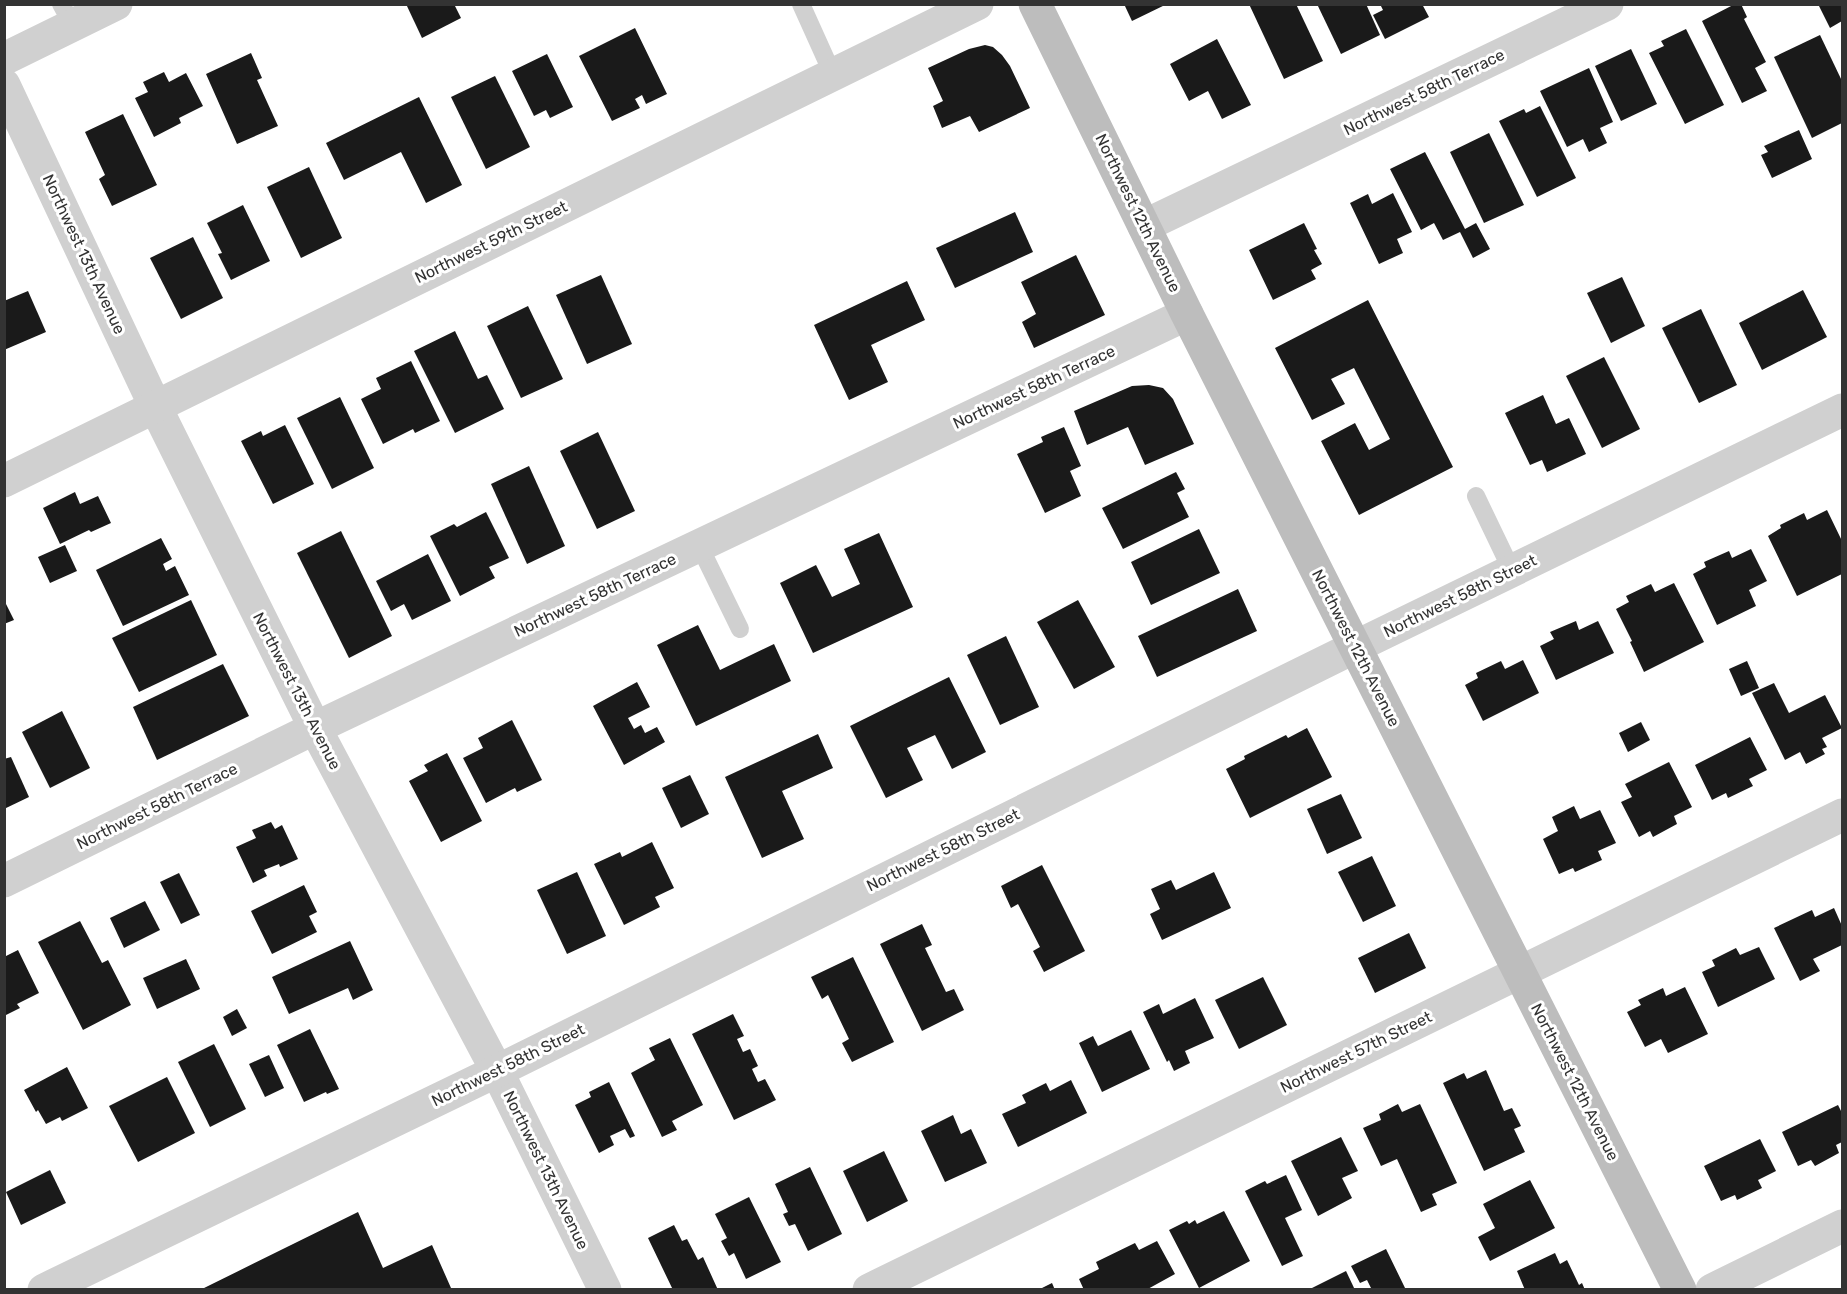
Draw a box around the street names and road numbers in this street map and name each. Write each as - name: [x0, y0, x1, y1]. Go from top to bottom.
- street label: Northwest 58th Terrace: [1340, 45, 1508, 139]
- street label: Northwest 12th Avenue: [1091, 131, 1185, 295]
- street label: Northwest 13th Avenue: [39, 171, 129, 337]
- street label: Northwest 59th Street: [412, 197, 570, 287]
- street label: Northwest 58th Terrace: [950, 341, 1118, 433]
- street label: Northwest 58th Terrace: [511, 549, 679, 641]
- street label: Northwest 58th Street: [1380, 551, 1540, 641]
- street label: Northwest 12th Avenue: [1308, 566, 1404, 730]
- street label: Northwest 13th Avenue: [249, 609, 345, 773]
- street label: Northwest 58th Terrace: [73, 759, 241, 853]
- street label: Northwest 58th Street: [863, 805, 1023, 895]
- street label: Northwest 12th Avenue: [1527, 1000, 1623, 1164]
- street label: Northwest 57th Street: [1277, 1007, 1435, 1097]
- street label: Northwest 58th Street: [428, 1020, 588, 1110]
- street label: Northwest 13th Avenue: [499, 1088, 593, 1252]

